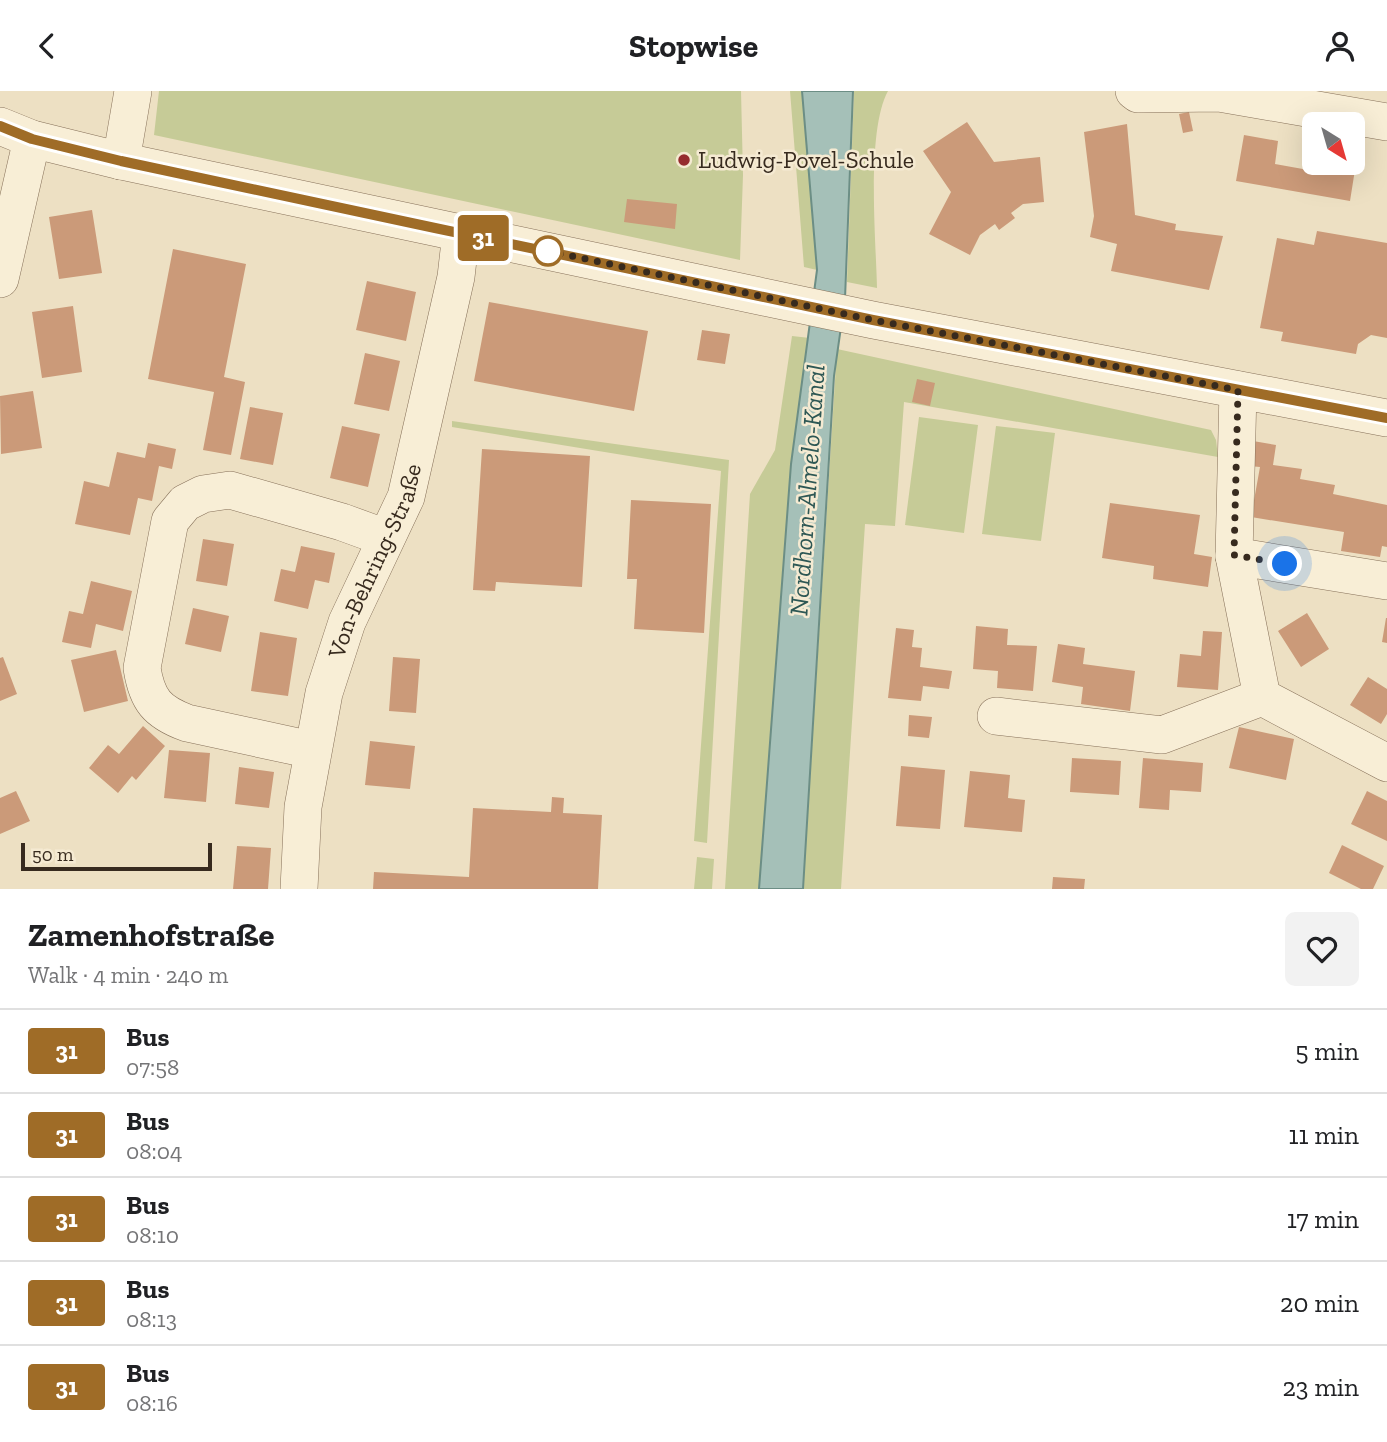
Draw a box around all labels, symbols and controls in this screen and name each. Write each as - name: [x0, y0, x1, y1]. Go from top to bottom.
- icon: back: [28, 27, 66, 65]
- text: Stopwise: [629, 27, 758, 65]
- icon: person: [1321, 27, 1359, 65]
- north arrow: [1302, 112, 1365, 175]
- map controls: [1302, 112, 1365, 175]
- place label: Ludwig-Povel-Schule: [698, 145, 914, 174]
- marker: Ludwig-Povel-Schule: [676, 152, 692, 168]
- line badge: 31: [452, 215, 514, 261]
- text: 31: [472, 223, 494, 252]
- unlabelled marker: [533, 236, 563, 266]
- water label: Nordhorn-Almelo-Kanal: [782, 363, 832, 617]
- street label: Von-Behring-Straße: [321, 461, 427, 663]
- your location: [1267, 546, 1302, 581]
- scale bar: [21, 840, 212, 872]
- text: 50 m: [32, 843, 73, 866]
- button: heart: [1285, 912, 1359, 986]
- text: Zamenhofstraße: [28, 915, 274, 954]
- text: Walk · 4 min · 240 m: [28, 961, 228, 989]
- text: Bus: [126, 1021, 169, 1053]
- text: 5 min: [1295, 1035, 1359, 1067]
- text: 31: [55, 1036, 78, 1065]
- text: 07:58: [126, 1053, 179, 1081]
- text: Bus: [126, 1105, 169, 1137]
- text: 11 min: [1288, 1119, 1359, 1151]
- text: 31: [55, 1120, 78, 1149]
- text: 08:04: [126, 1137, 182, 1165]
- text: Bus: [126, 1189, 169, 1221]
- text: 17 min: [1287, 1203, 1359, 1235]
- text: 31: [55, 1204, 78, 1233]
- text: 08:10: [126, 1221, 179, 1249]
- text: Bus: [126, 1273, 169, 1305]
- text: 20 min: [1280, 1287, 1359, 1319]
- text: 31: [55, 1288, 78, 1317]
- text: 08:13: [126, 1305, 177, 1333]
- text: Bus: [126, 1357, 169, 1389]
- text: 23 min: [1282, 1371, 1359, 1403]
- text: 31: [55, 1372, 78, 1401]
- text: 08:16: [126, 1389, 178, 1417]

